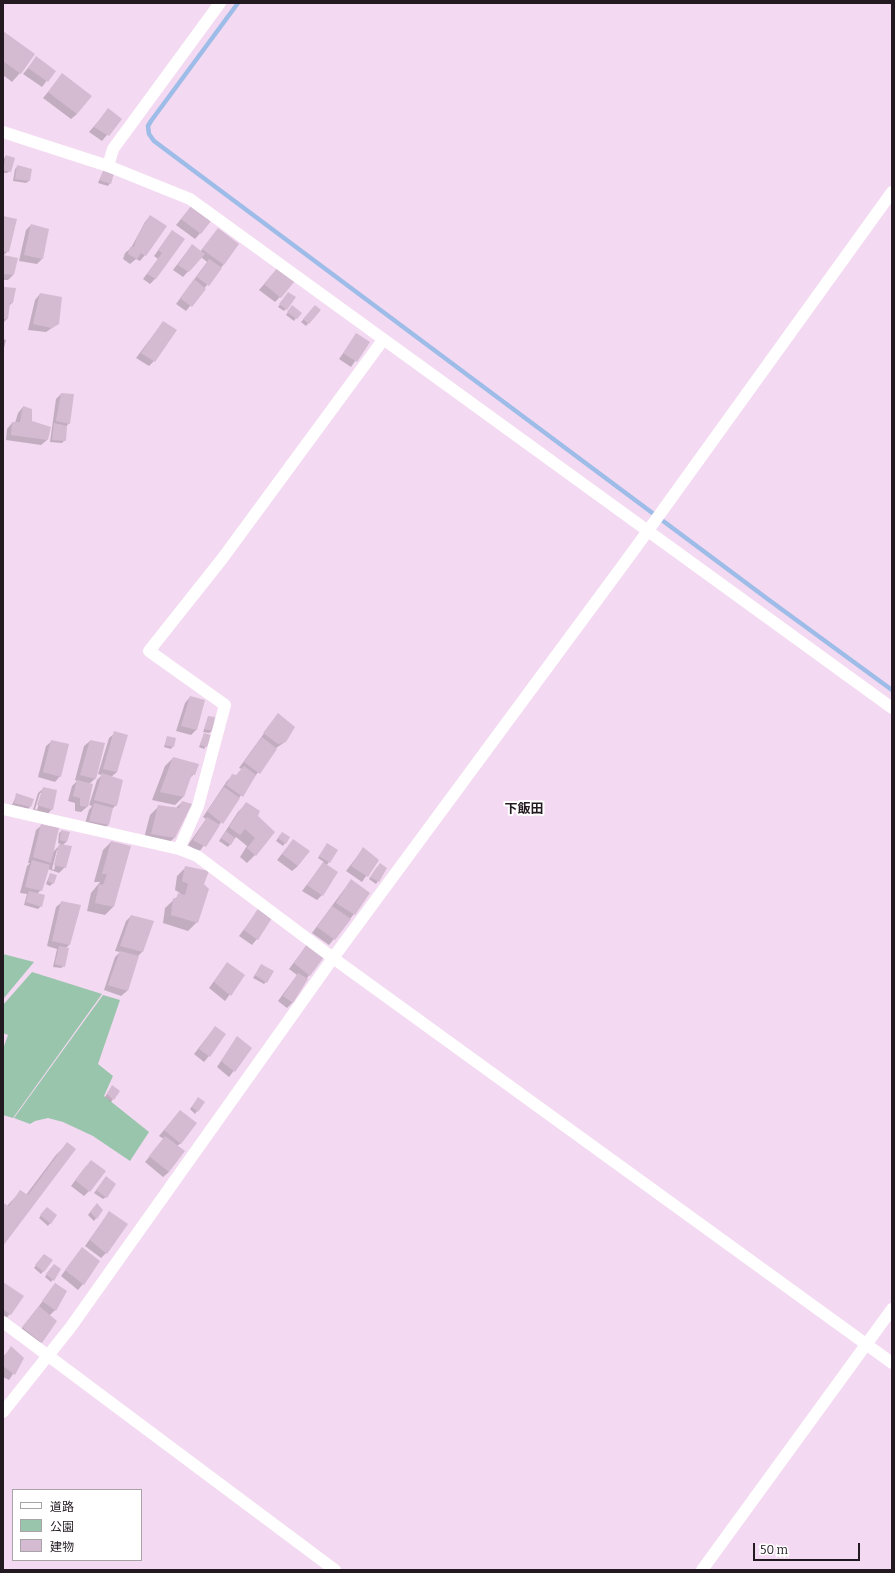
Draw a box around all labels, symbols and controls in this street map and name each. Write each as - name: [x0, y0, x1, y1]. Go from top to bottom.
- district label: 下飯田: [505, 801, 543, 817]
- legend: [12, 1489, 142, 1561]
- text: 道路: [50, 1500, 74, 1514]
- text: 公園: [50, 1520, 74, 1534]
- scale bar: [755, 1535, 862, 1561]
- text: 建物: [50, 1540, 74, 1554]
- text: 50 m: [760, 1543, 788, 1557]

